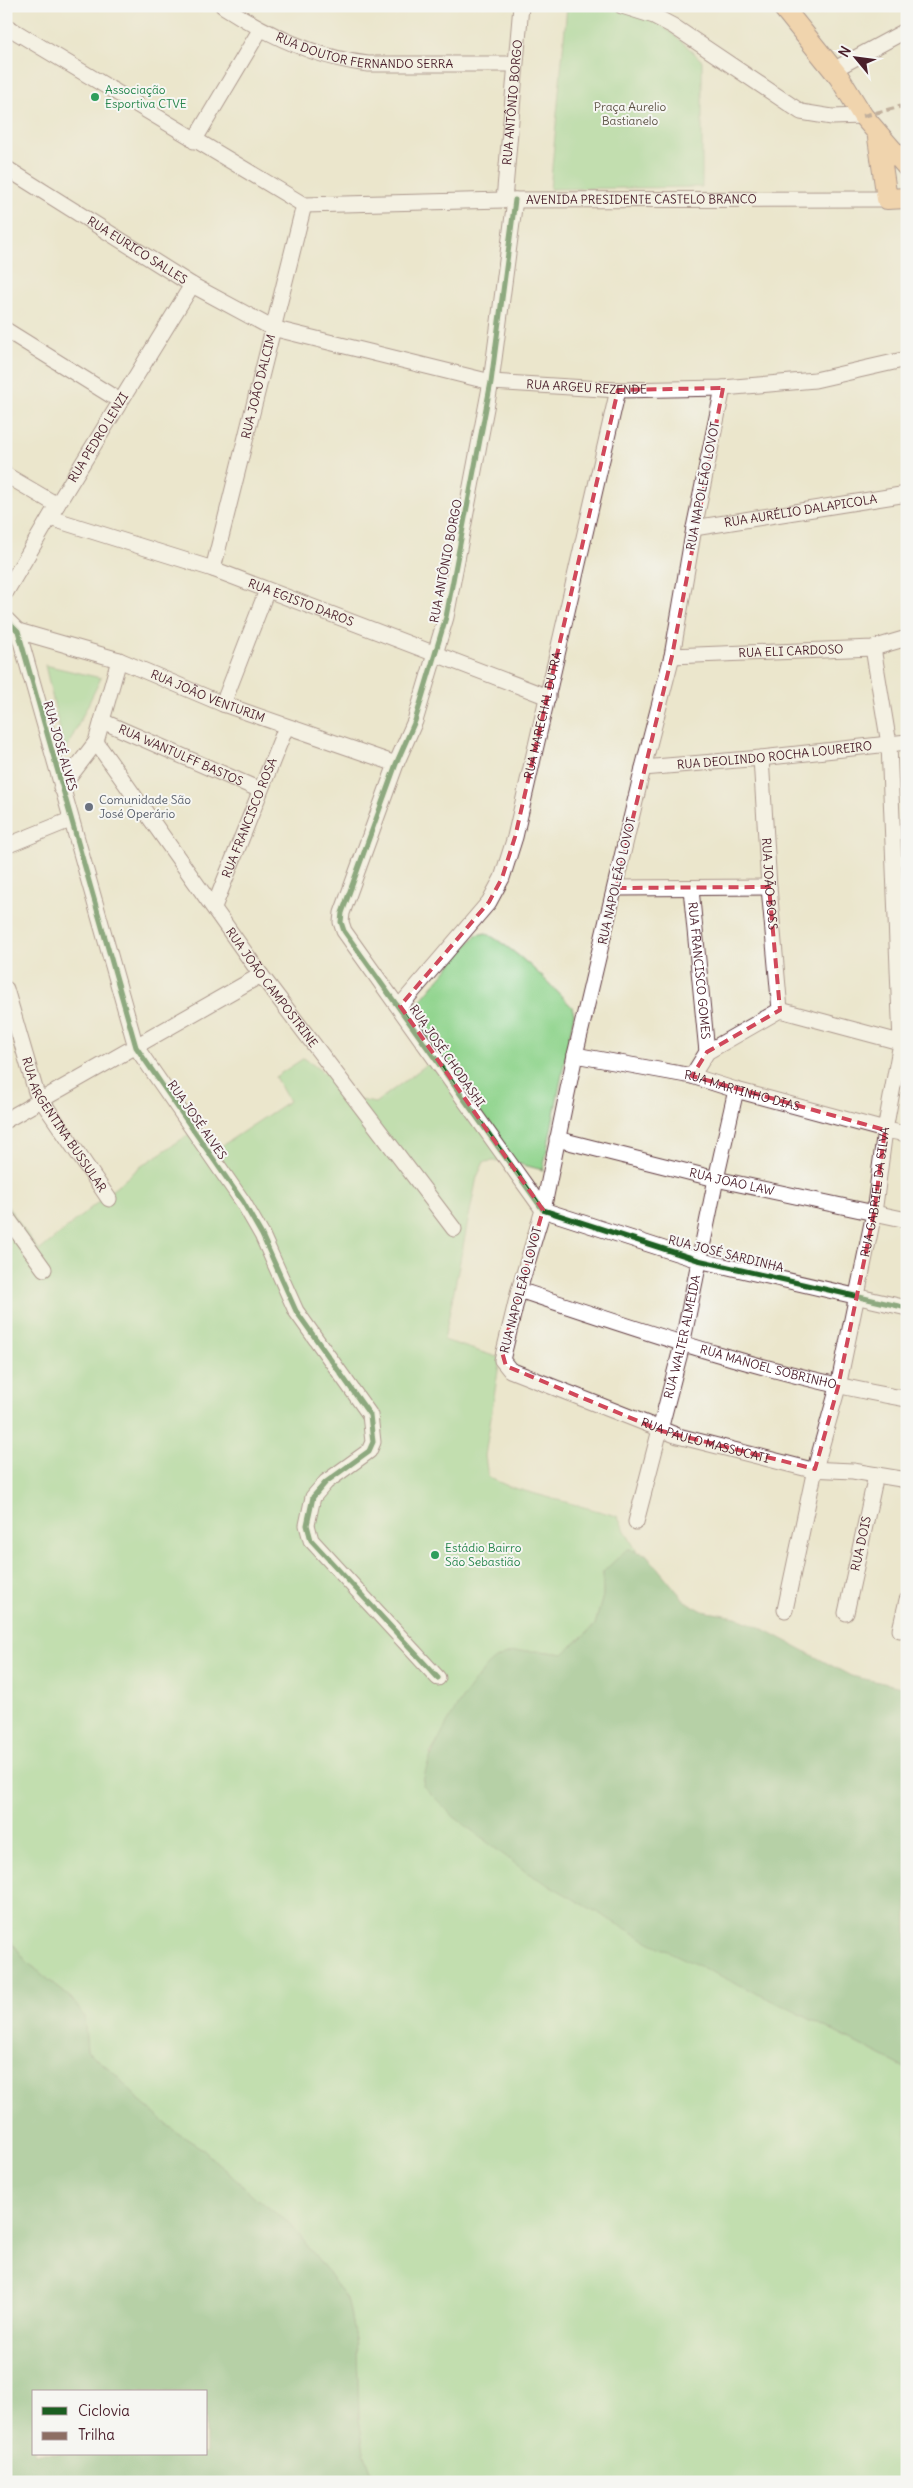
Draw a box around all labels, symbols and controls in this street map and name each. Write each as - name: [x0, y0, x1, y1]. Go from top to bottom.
- street label: RUA DOUTOR FERNANDO SERRA: [273, 29, 454, 71]
- north arrow: [830, 32, 880, 82]
- street label: RUA ANTÔNIO BORGO: [499, 39, 525, 166]
- text: N: [834, 43, 855, 60]
- place label: Associação Esportiva CTVE: [105, 82, 187, 111]
- marker: Associação Esportiva CTVE: [89, 91, 101, 103]
- park label: Praça Aurelio Bastianelo: [594, 99, 666, 128]
- street label: AVENIDA PRESIDENTE CASTELO BRANCO: [526, 191, 757, 207]
- street label: RUA EURICO SALLES: [85, 213, 191, 287]
- street label: RUA JOÃO DALCIM: [238, 333, 278, 440]
- street label: RUA ARGEU REZENDE: [526, 376, 647, 397]
- street label: RUA PEDRO LENZI: [65, 389, 131, 485]
- street label: RUA NAPOLEÃO LOVOT: [683, 421, 722, 551]
- street label: RUA AURÉLIO DALAPICOLA: [723, 491, 878, 530]
- street label: RUA ANTÔNIO BORGO: [426, 498, 465, 624]
- street label: RUA EGISTO DAROS: [246, 575, 356, 629]
- street label: RUA ELI CARDOSO: [738, 641, 844, 660]
- street label: RUA MARECHAL DUTRA: [521, 650, 565, 780]
- street label: RUA JOÃO VENTURIM: [148, 666, 267, 725]
- street label: RUA JOSÉ ALVES: [40, 699, 81, 793]
- street label: RUA WANTULFF BASTOS: [116, 721, 246, 789]
- street label: RUA DEOLINDO ROCHA LOUREIRO: [676, 738, 873, 772]
- street label: RUA FRANCISCO ROSA: [218, 755, 280, 880]
- place label: Comunidade São José Operário: [99, 792, 191, 821]
- marker: Comunidade São José Operário: [83, 801, 95, 813]
- street label: RUA NAPOLEÃO LOVOT: [595, 816, 638, 946]
- street label: RUA JOÃO BOSS: [759, 837, 781, 931]
- street label: RUA FRANCISCO GOMES: [685, 901, 714, 1040]
- street label: RUA JOÃO CAMPOSTRINE: [223, 925, 321, 1050]
- street label: RUA JOSÉ CHODASHI: [407, 1002, 488, 1110]
- street label: RUA ARGENTINA BUSSULAR: [19, 1055, 110, 1195]
- street label: RUA MARTINHO DIAS: [683, 1067, 802, 1114]
- street label: RUA JOSÉ ALVES: [165, 1077, 230, 1162]
- street label: RUA GABRIEL DA SILVA: [857, 1126, 892, 1258]
- street label: RUA JOÃO LAW: [688, 1165, 776, 1198]
- street label: RUA NAPOLEÃO LOVOT: [496, 1225, 545, 1355]
- street label: RUA JOSÉ SARDINHA: [667, 1232, 786, 1275]
- street label: RUA WALTER ALMEIDA: [660, 1273, 703, 1400]
- street label: RUA MANOEL SOBRINHO: [698, 1341, 838, 1392]
- street label: RUA PAULO MASSUCATI: [639, 1414, 771, 1466]
- street label: RUA DOIS: [847, 1514, 874, 1572]
- place label: Estádio Bairro São Sebastião: [445, 1540, 522, 1569]
- marker: Estádio Bairro São Sebastião: [429, 1549, 441, 1561]
- legend: [32, 2390, 208, 2456]
- text: Ciclovia: [78, 2401, 130, 2420]
- text: Trilha: [78, 2425, 115, 2444]

